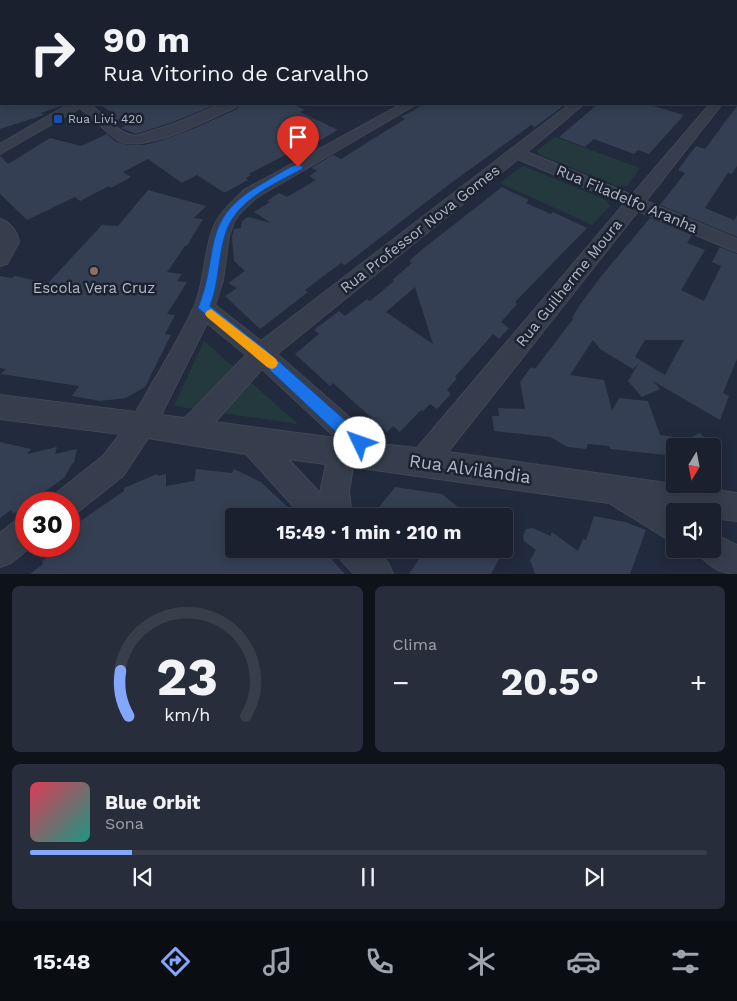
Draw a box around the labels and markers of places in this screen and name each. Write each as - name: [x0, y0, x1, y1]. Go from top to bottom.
- place label: Rua Livi, 420: [68, 112, 143, 126]
- marker: Rua Livi, 420: [52, 113, 64, 125]
- pin: [277, 116, 319, 167]
- marker: Escola Vera Cruz: [88, 265, 100, 277]
- place label: Escola Vera Cruz: [33, 279, 155, 297]

